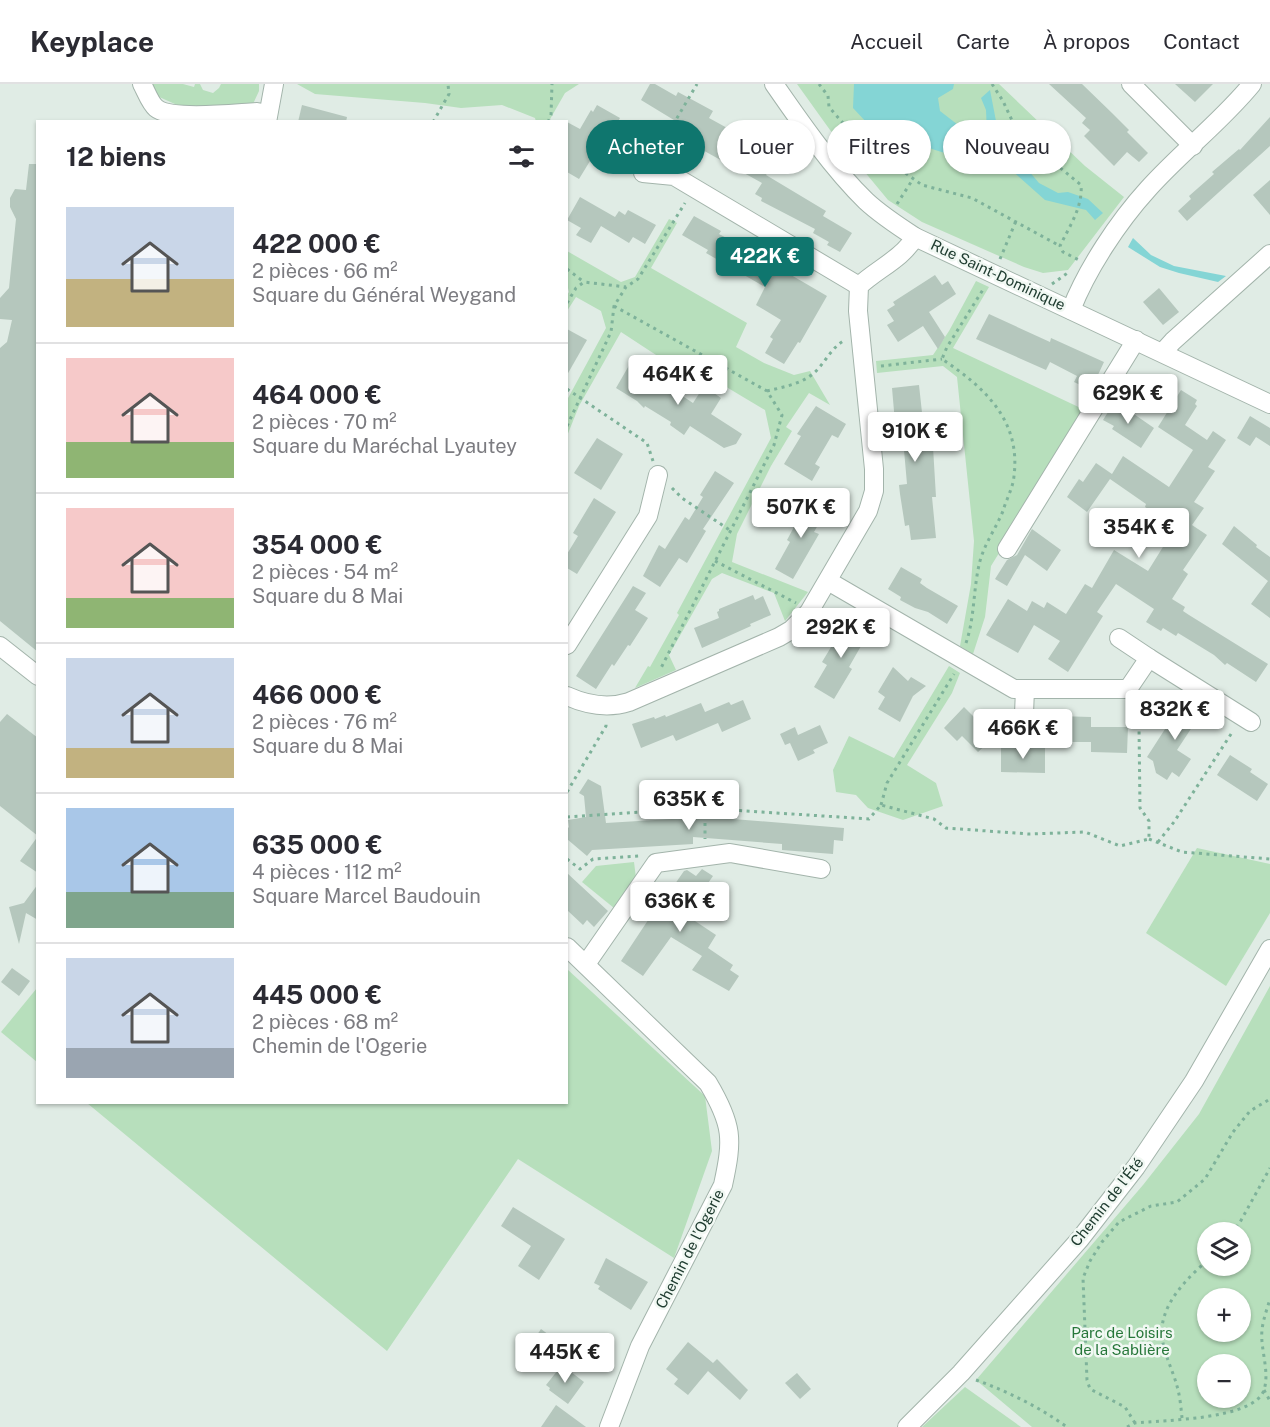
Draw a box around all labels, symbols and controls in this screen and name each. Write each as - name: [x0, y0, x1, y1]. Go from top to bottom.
- text: Keyplace: [30, 25, 154, 58]
- text: Accueil: [850, 29, 923, 54]
- text: Carte: [956, 29, 1010, 54]
- text: À propos: [1043, 29, 1130, 54]
- text: Contact: [1163, 29, 1240, 54]
- chip: Acheter: [586, 120, 705, 174]
- chip: Louer: [717, 120, 815, 174]
- chip: Filtres: [827, 120, 931, 174]
- chip: Nouveau: [943, 120, 1071, 174]
- icon: filters: [505, 140, 538, 173]
- text: 12 biens: [66, 141, 166, 172]
- text: 422 000 €: [252, 228, 381, 259]
- icon: home: [114, 231, 186, 303]
- street label: Rue Saint-Dominique: [928, 236, 1068, 313]
- pin: 422K €: [716, 237, 814, 288]
- text: 422K €: [730, 244, 800, 268]
- text: 2 pièces · 66 m²: [252, 259, 398, 283]
- text: Square du Général Weygand: [252, 283, 516, 307]
- pin: 464K €: [629, 355, 727, 406]
- text: 464K €: [642, 362, 714, 386]
- pin: 629K €: [1079, 374, 1177, 425]
- text: 464 000 €: [252, 379, 382, 410]
- text: 629K €: [1093, 381, 1163, 405]
- icon: home: [114, 382, 186, 454]
- text: 2 pièces · 70 m²: [252, 410, 397, 434]
- pin: 910K €: [866, 412, 964, 463]
- text: 910K €: [882, 419, 948, 443]
- text: Square du Maréchal Lyautey: [252, 434, 517, 458]
- pin: 507K €: [752, 488, 850, 539]
- text: 507K €: [766, 495, 836, 519]
- pin: 354K €: [1090, 508, 1188, 559]
- text: 354K €: [1103, 515, 1175, 539]
- text: 354 000 €: [252, 529, 383, 560]
- icon: home: [114, 532, 186, 604]
- text: 2 pièces · 54 m²: [252, 560, 398, 584]
- text: Square du 8 Mai: [252, 584, 403, 608]
- pin: 292K €: [792, 608, 890, 659]
- text: 292K €: [806, 615, 876, 639]
- text: 466 000 €: [252, 679, 382, 710]
- icon: home: [114, 682, 186, 754]
- pin: 832K €: [1126, 690, 1224, 741]
- text: 832K €: [1139, 697, 1211, 721]
- pin: 466K €: [974, 709, 1072, 760]
- text: 2 pièces · 76 m²: [252, 710, 397, 734]
- text: 466K €: [987, 716, 1059, 740]
- text: Square du 8 Mai: [252, 734, 403, 758]
- pin: 635K €: [640, 780, 738, 831]
- text: 635K €: [653, 787, 725, 811]
- text: 635 000 €: [252, 829, 383, 860]
- icon: home: [114, 832, 186, 904]
- text: 4 pièces · 112 m²: [252, 860, 402, 884]
- pin: 636K €: [631, 882, 729, 933]
- text: Square Marcel Baudouin: [252, 884, 481, 908]
- text: 636K €: [644, 889, 716, 913]
- text: 445 000 €: [252, 979, 382, 1010]
- icon: home: [114, 982, 186, 1054]
- text: 2 pièces · 68 m²: [252, 1010, 398, 1034]
- text: Chemin de l'Ogerie: [252, 1034, 427, 1058]
- street label: Chemin de l'Été: [1067, 1154, 1147, 1249]
- street label: Chemin de l'Ogerie: [652, 1186, 727, 1311]
- map controls: [1197, 1222, 1251, 1408]
- button: layers: [1197, 1222, 1251, 1276]
- button: +: [1197, 1288, 1251, 1342]
- park label: Parc de Loisirs de la Sablière: [1071, 1324, 1173, 1358]
- pin: 445K €: [516, 1333, 614, 1384]
- text: 445K €: [529, 1340, 601, 1364]
- button: −: [1197, 1354, 1251, 1408]

